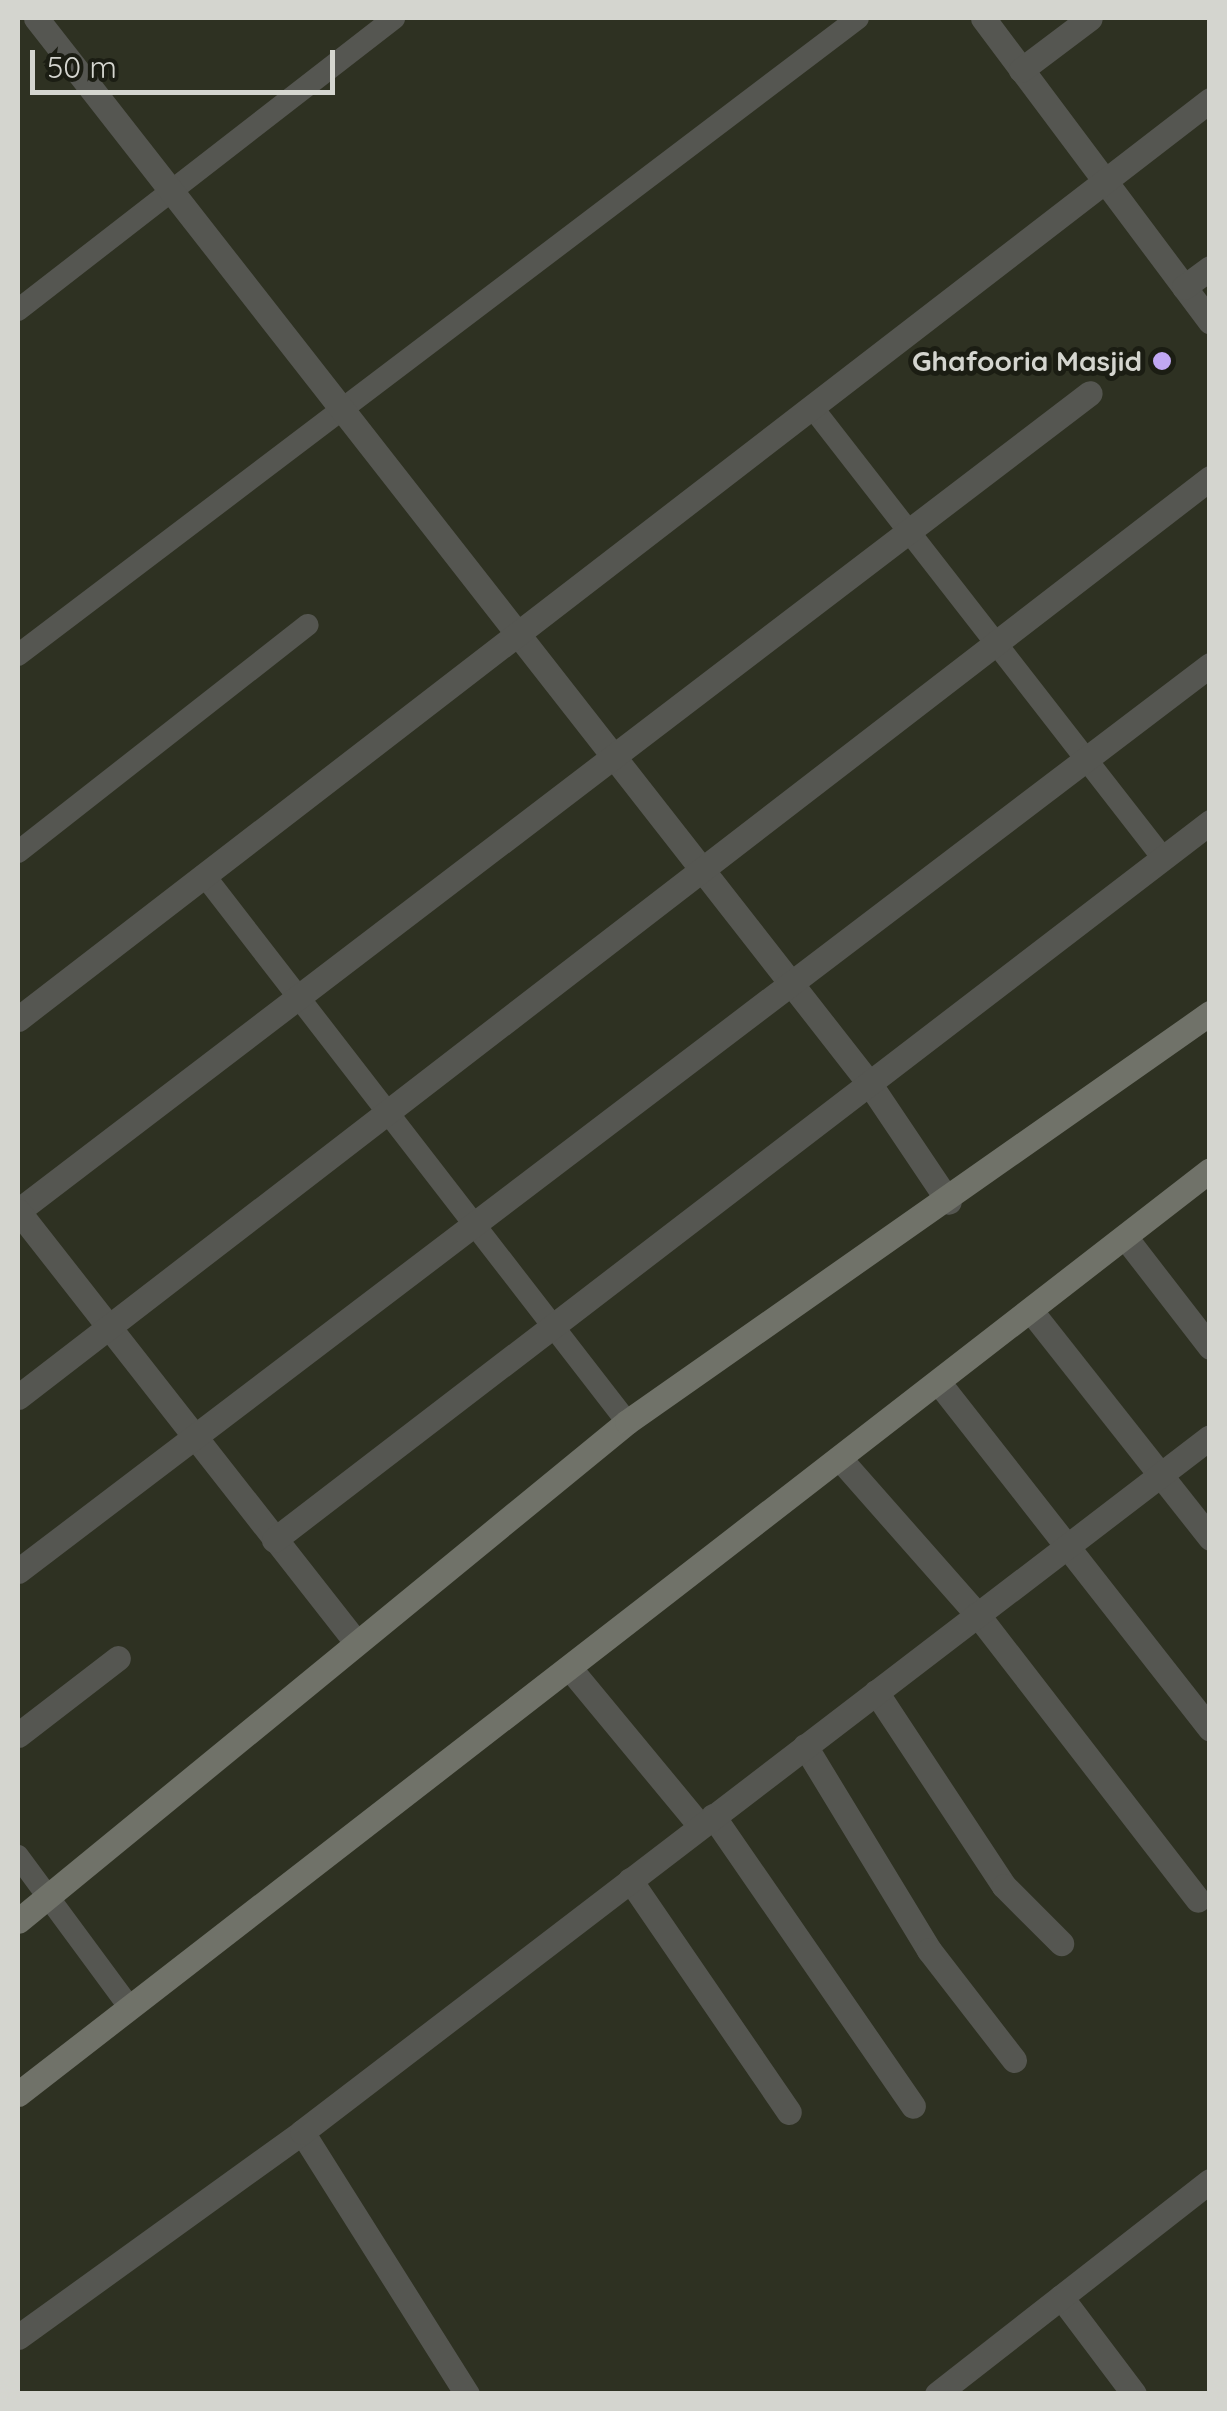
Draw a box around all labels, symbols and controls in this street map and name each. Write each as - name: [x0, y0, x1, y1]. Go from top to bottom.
- scale bar: [35, 30, 340, 92]
- text: 50 m: [47, 48, 117, 86]
- place label: Ghafooria Masjid: [912, 344, 1142, 378]
- marker: Ghafooria Masjid: [1151, 350, 1173, 372]

